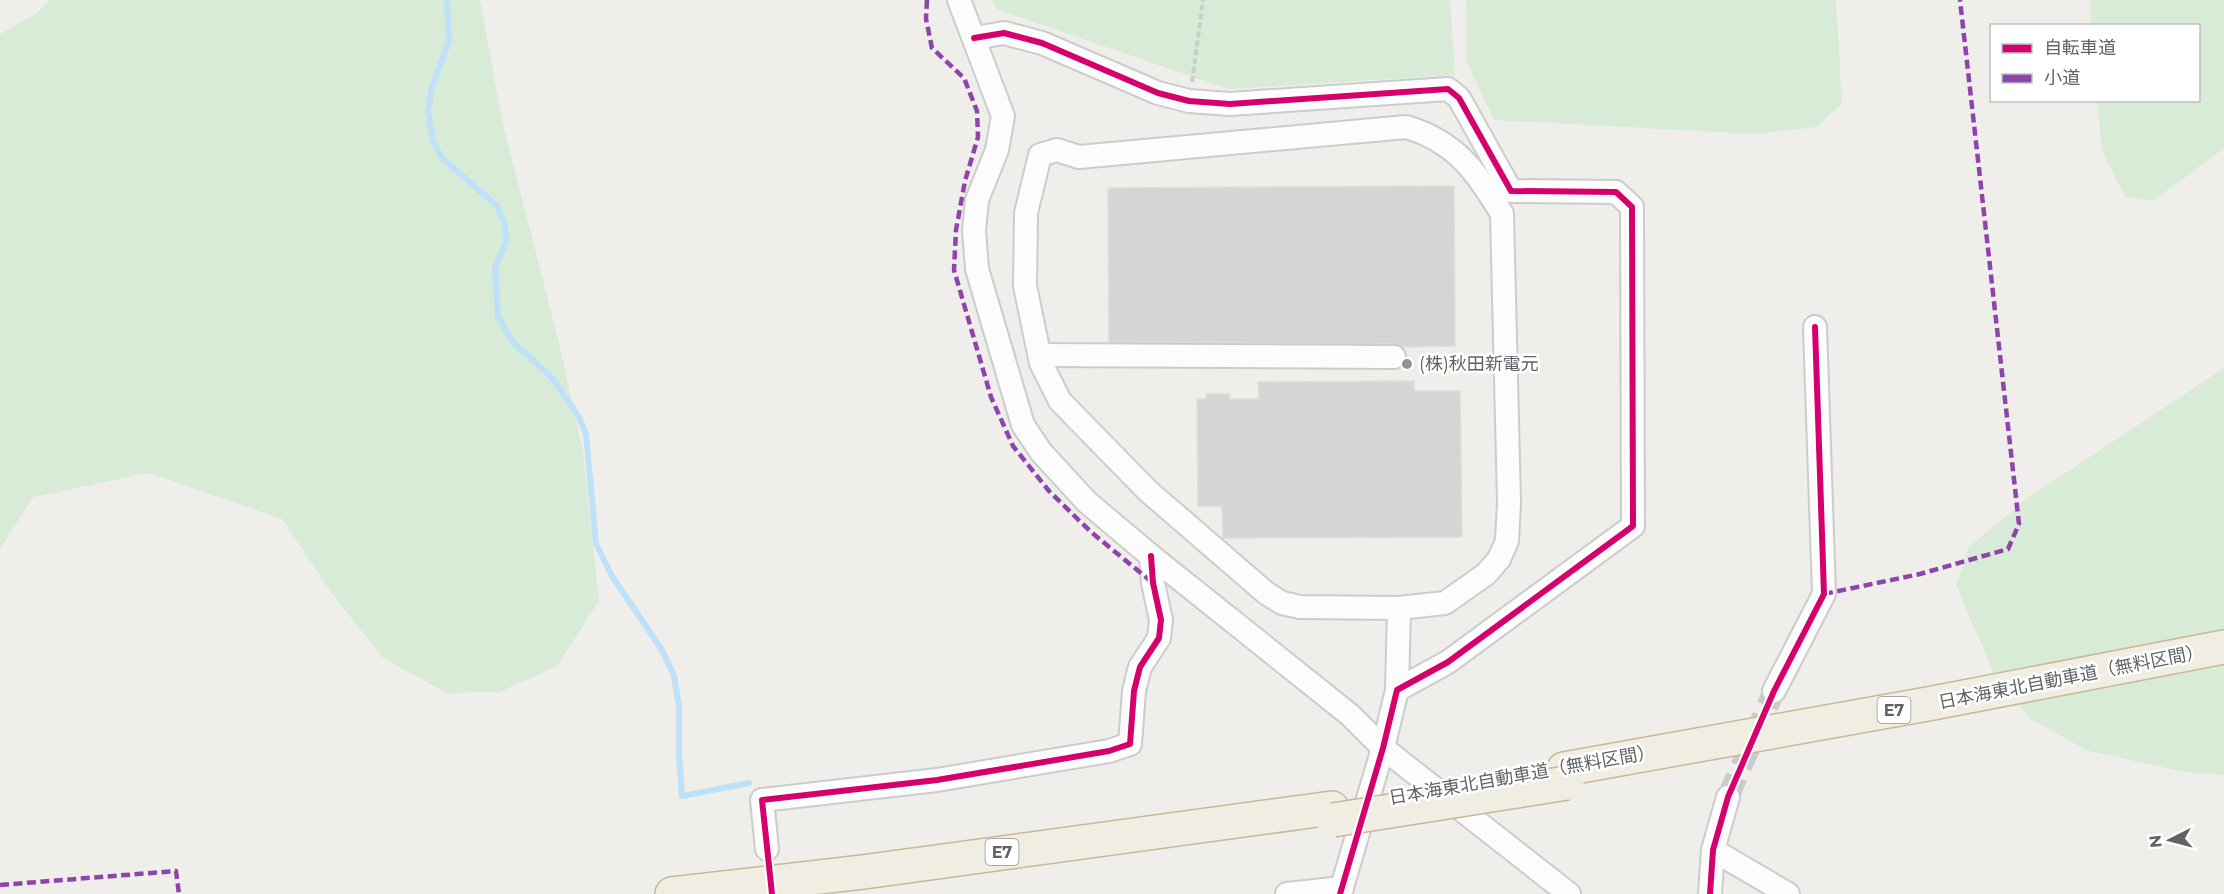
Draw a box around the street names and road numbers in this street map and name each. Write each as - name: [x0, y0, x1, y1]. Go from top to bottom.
- street label: 日本海東北自動車道（無料区間）: [1936, 640, 2206, 714]
- road number: E7: [1878, 697, 1910, 723]
- street label: 日本海東北自動車道（無料区間）: [1387, 741, 1657, 809]
- road number: E7: [986, 839, 1018, 865]

